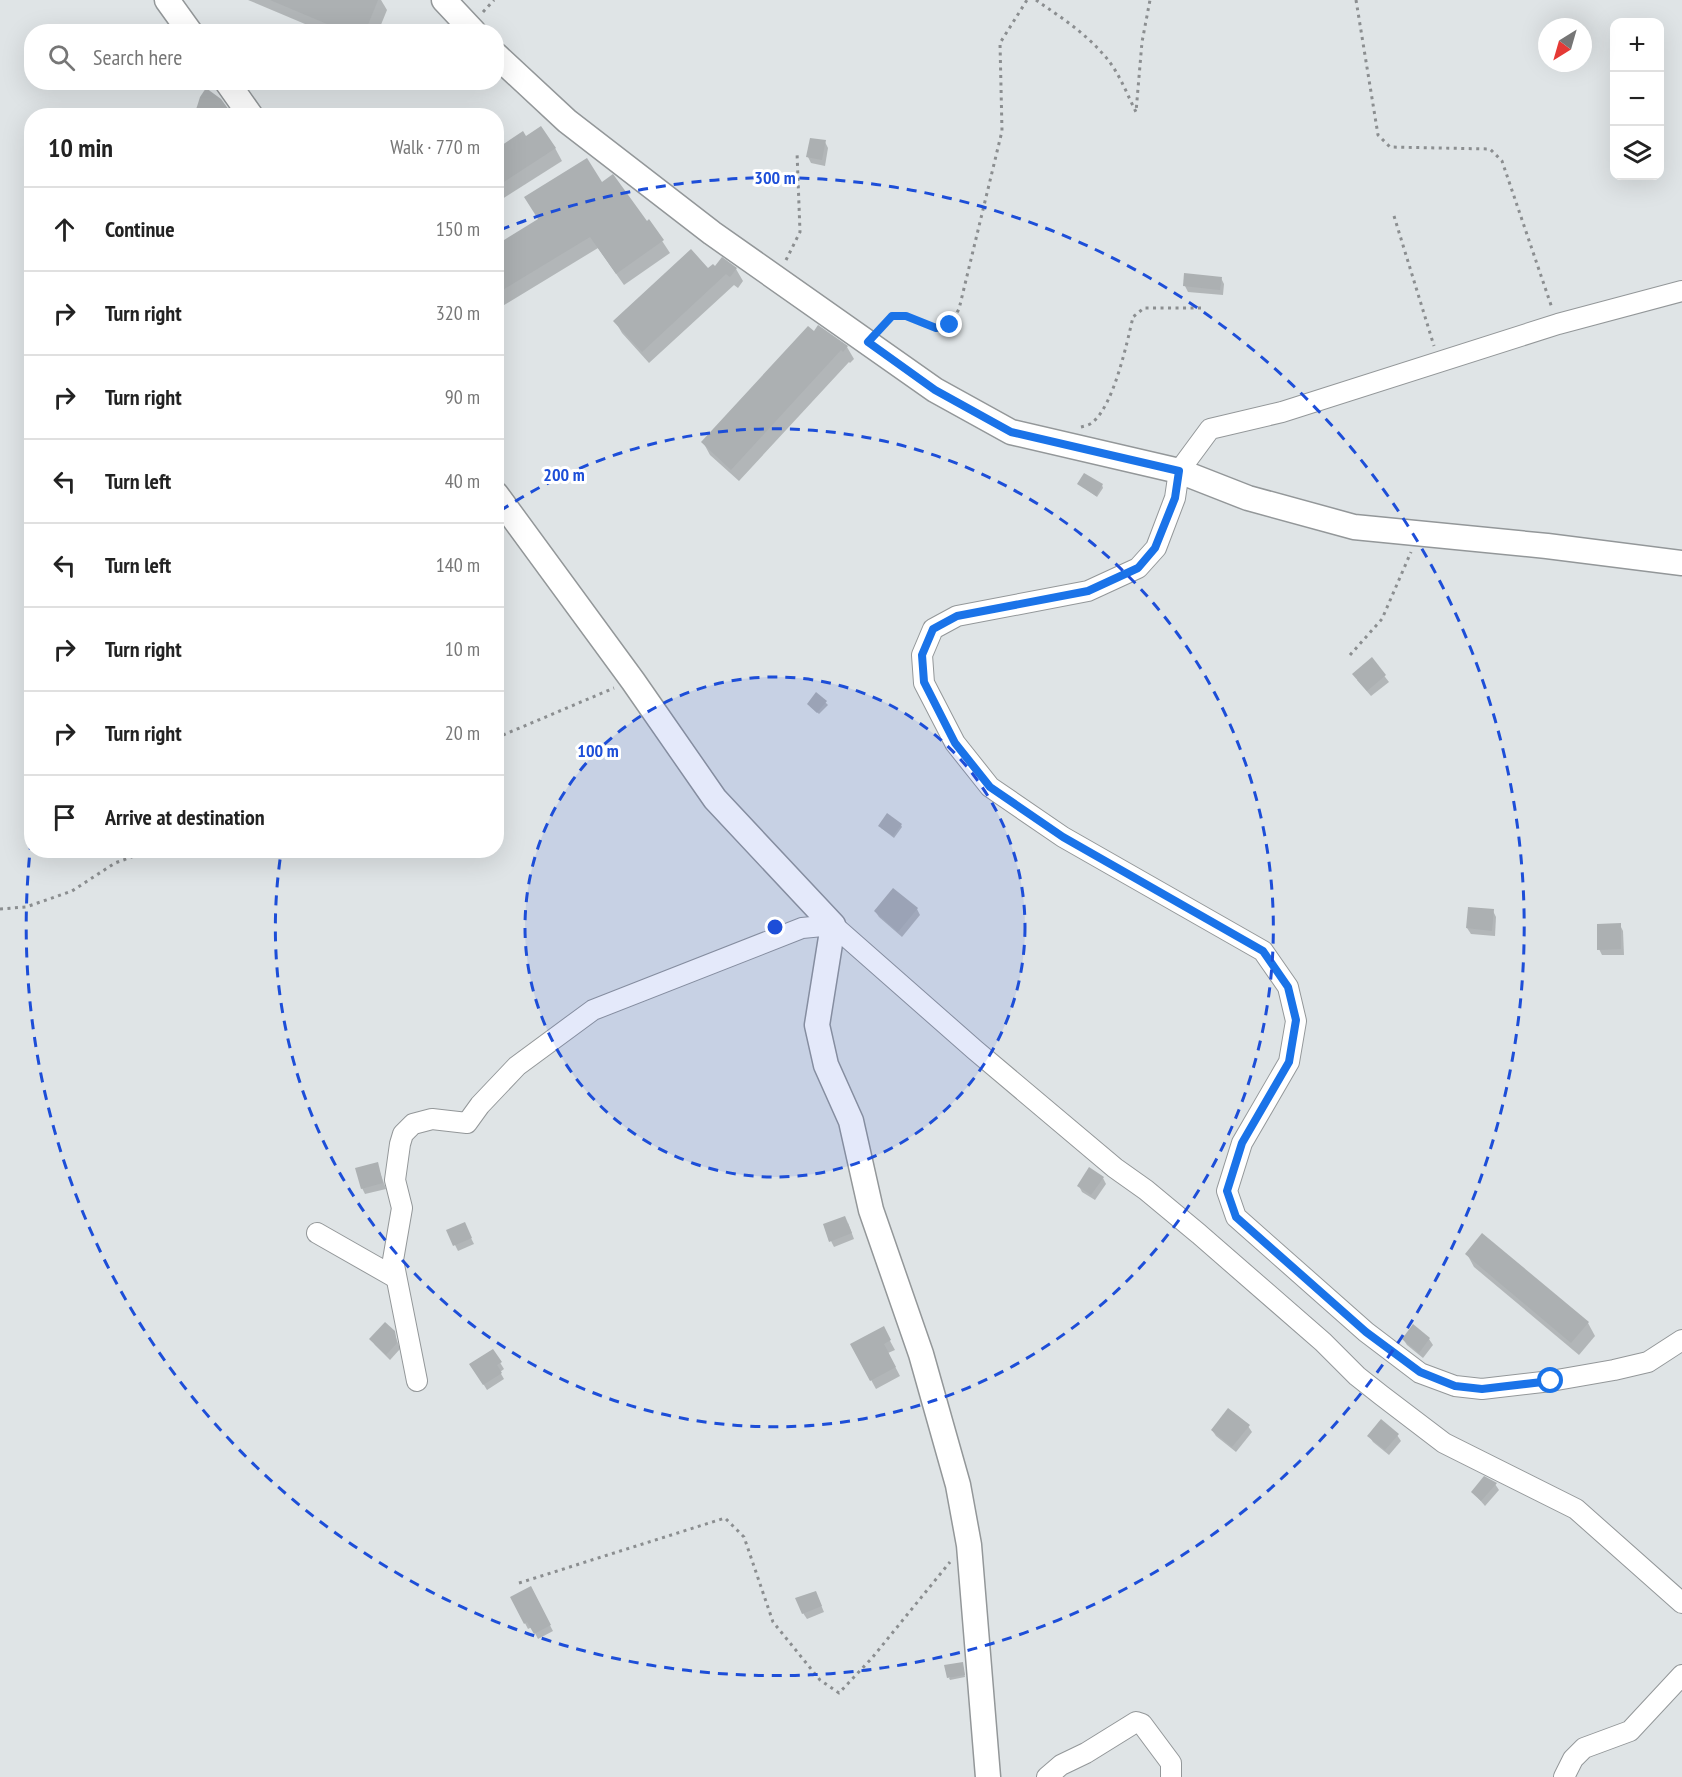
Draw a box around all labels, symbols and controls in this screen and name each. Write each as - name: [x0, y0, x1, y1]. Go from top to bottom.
- north arrow: [1538, 18, 1592, 72]
- map controls: [1610, 18, 1664, 180]
- button: +: [1610, 18, 1664, 72]
- search box: [24, 24, 504, 90]
- icon: search: [45, 41, 78, 74]
- text: Search here: [93, 43, 182, 71]
- button: −: [1610, 72, 1664, 126]
- button: layers: [1610, 126, 1664, 180]
- text: 10 min: [48, 131, 113, 164]
- text: Walk · 770 m: [390, 134, 480, 160]
- text: 300 m: [754, 166, 796, 189]
- icon: ahead: [48, 213, 81, 246]
- text: Continue: [105, 215, 175, 243]
- text: 150 m: [436, 216, 480, 242]
- icon: right: [48, 297, 81, 330]
- text: Turn right: [105, 299, 182, 327]
- text: 320 m: [436, 300, 480, 326]
- route end: [936, 311, 962, 337]
- icon: right: [48, 381, 81, 414]
- text: Turn right: [105, 383, 182, 411]
- text: 90 m: [445, 384, 480, 410]
- text: 200 m: [543, 463, 585, 486]
- icon: left: [48, 465, 81, 498]
- text: Turn left: [105, 467, 171, 495]
- text: 40 m: [445, 468, 480, 494]
- icon: left: [48, 549, 81, 582]
- text: Turn left: [105, 551, 171, 579]
- text: 140 m: [436, 552, 480, 578]
- icon: right: [48, 633, 81, 666]
- text: Turn right: [105, 635, 182, 663]
- text: 10 m: [445, 636, 480, 662]
- icon: right: [48, 717, 81, 750]
- text: Turn right: [105, 719, 182, 747]
- text: 20 m: [445, 720, 480, 746]
- text: 100 m: [577, 739, 619, 762]
- icon: arrive: [48, 801, 81, 834]
- text: Arrive at destination: [105, 803, 265, 831]
- centre of rings: [765, 917, 785, 937]
- route start: [1537, 1367, 1563, 1393]

